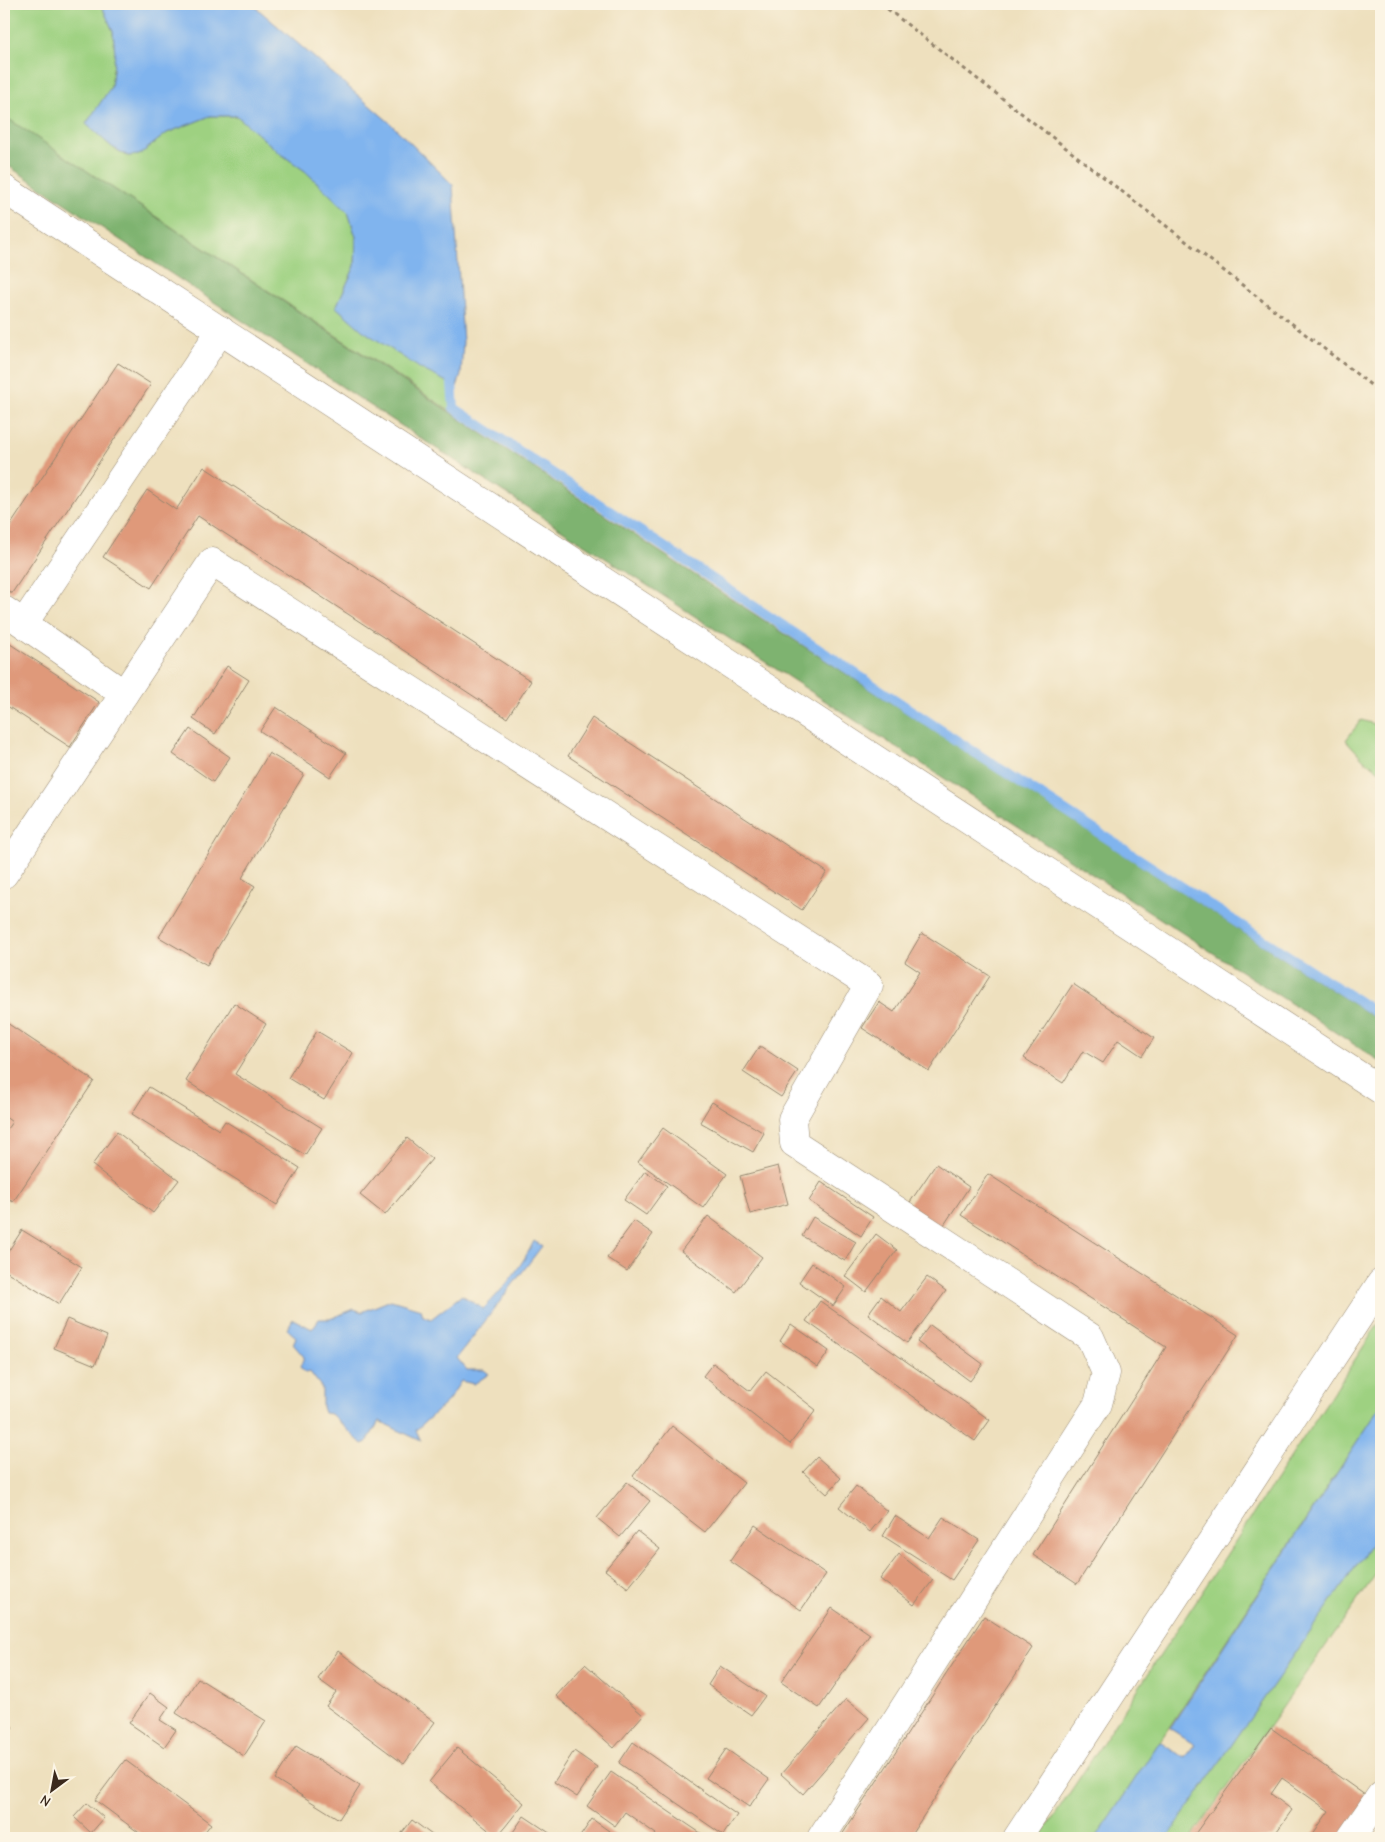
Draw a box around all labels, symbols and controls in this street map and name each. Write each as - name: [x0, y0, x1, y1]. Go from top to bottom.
- north arrow: [28, 1764, 78, 1814]
- text: N: [37, 1791, 54, 1810]

